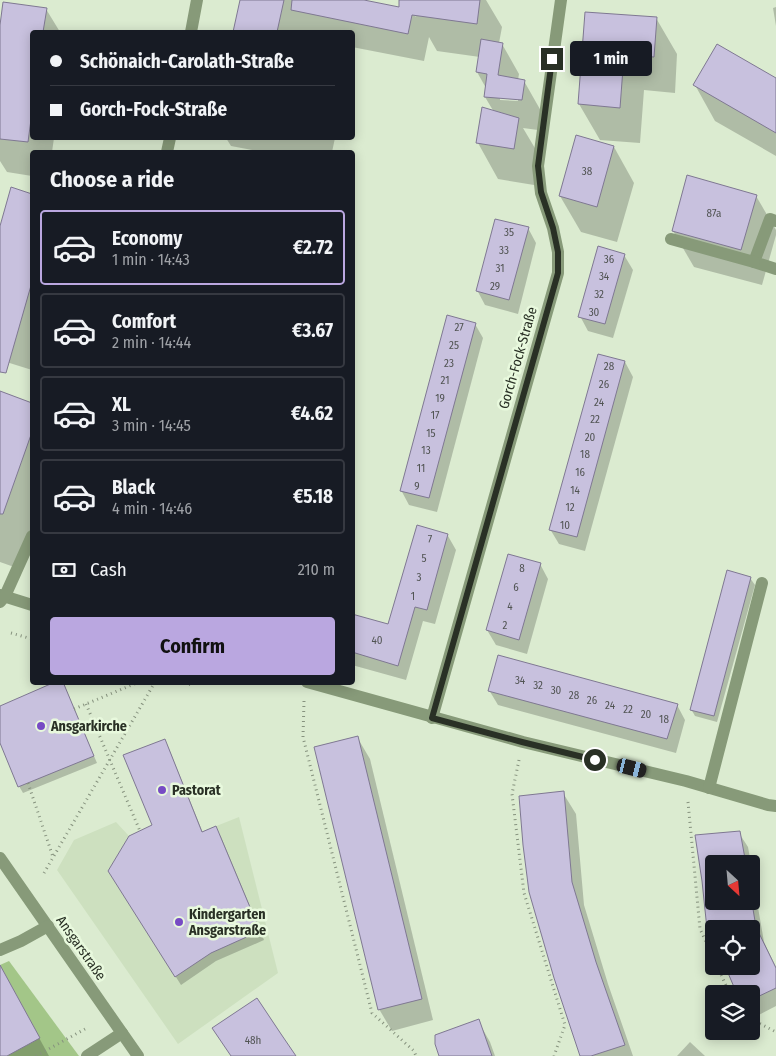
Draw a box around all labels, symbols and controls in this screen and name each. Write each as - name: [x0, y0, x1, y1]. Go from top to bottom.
- callout: 1 min: [570, 42, 652, 76]
- route end: [541, 48, 563, 70]
- text: 1 min: [594, 49, 628, 68]
- text: Schönaich-Carolath-Straße: [80, 50, 294, 73]
- text: Gorch-Fock-Straße: [80, 98, 227, 121]
- house number: 38: [582, 165, 593, 178]
- text: Choose a ride: [50, 166, 174, 193]
- house number: 87a: [707, 207, 721, 220]
- icon: car: [52, 225, 97, 270]
- house number: 35: [504, 226, 514, 239]
- text: Economy: [112, 227, 182, 250]
- text: €2.72: [293, 236, 333, 259]
- house number: 33: [499, 244, 509, 257]
- text: 1 min · 14:43: [112, 250, 190, 269]
- house number: 36: [604, 253, 615, 266]
- house number: 31: [496, 262, 505, 275]
- house number: 34: [599, 270, 610, 283]
- house number: 29: [490, 280, 500, 293]
- house number: 32: [594, 288, 604, 301]
- street label: Gorch-Fock-Straße: [495, 305, 541, 411]
- house number: 30: [589, 306, 600, 319]
- icon: car: [52, 308, 97, 353]
- text: Comfort: [112, 310, 176, 333]
- text: €3.67: [292, 319, 333, 342]
- house number: 27: [454, 321, 464, 334]
- text: 2 min · 14:44: [112, 333, 191, 352]
- house number: 25: [449, 339, 459, 352]
- house number: 23: [444, 357, 454, 370]
- house number: 28: [604, 360, 615, 373]
- house number: 21: [441, 374, 449, 387]
- house number: 26: [599, 378, 610, 391]
- icon: car: [52, 391, 97, 436]
- house number: 19: [435, 392, 445, 405]
- text: XL: [112, 393, 131, 416]
- house number: 24: [594, 396, 605, 409]
- text: €4.62: [291, 402, 333, 425]
- house number: 17: [431, 409, 440, 422]
- house number: 22: [590, 413, 600, 426]
- text: 3 min · 14:45: [112, 416, 191, 435]
- house number: 15: [426, 427, 436, 440]
- house number: 20: [585, 431, 596, 444]
- house number: 13: [421, 444, 431, 457]
- house number: 18: [580, 448, 590, 461]
- house number: 11: [417, 462, 425, 475]
- house number: 16: [575, 466, 585, 479]
- icon: car: [52, 474, 97, 519]
- text: Black: [112, 476, 155, 499]
- house number: 9: [414, 480, 420, 493]
- house number: 14: [570, 484, 580, 497]
- text: €5.18: [293, 485, 333, 508]
- text: 4 min · 14:46: [112, 499, 192, 518]
- house number: 12: [565, 501, 575, 514]
- house number: 10: [560, 519, 570, 532]
- house number: 7: [428, 533, 433, 546]
- house number: 5: [421, 552, 427, 565]
- icon: cash: [50, 556, 78, 584]
- text: Cash: [90, 558, 127, 581]
- text: 210 m: [298, 560, 335, 579]
- house number: 8: [519, 562, 525, 575]
- house number: 3: [417, 571, 422, 584]
- house number: 6: [513, 581, 519, 594]
- house number: 1: [411, 590, 415, 603]
- house number: 4: [507, 600, 513, 613]
- button: Confirm: [50, 617, 335, 675]
- house number: 2: [503, 619, 508, 632]
- house number: 40: [371, 634, 383, 647]
- house number: 34: [515, 674, 526, 687]
- house number: 32: [533, 679, 543, 692]
- house number: 30: [551, 684, 562, 697]
- house number: 28: [569, 689, 580, 702]
- house number: 26: [587, 694, 598, 707]
- house number: 24: [605, 699, 616, 712]
- house number: 22: [623, 703, 633, 716]
- house number: 20: [641, 708, 652, 721]
- house number: 18: [659, 713, 669, 726]
- place label: Ansgarkirche: [50, 718, 127, 735]
- marker: Ansgarkirche: [35, 720, 47, 732]
- route start: [584, 749, 606, 771]
- car: [615, 757, 648, 779]
- place label: Pastorat: [172, 782, 222, 799]
- marker: Pastorat: [156, 784, 168, 796]
- north arrow: [705, 855, 760, 910]
- map controls: [705, 855, 760, 1040]
- place label: Kindergarten Ansgarstraße: [188, 906, 266, 939]
- street label: Ansgarstraße: [53, 912, 109, 984]
- marker: Kindergarten Ansgarstraße: [173, 916, 185, 928]
- button: locate: [705, 920, 760, 975]
- button: layers: [705, 985, 760, 1040]
- house number: 48h: [245, 1034, 261, 1047]

